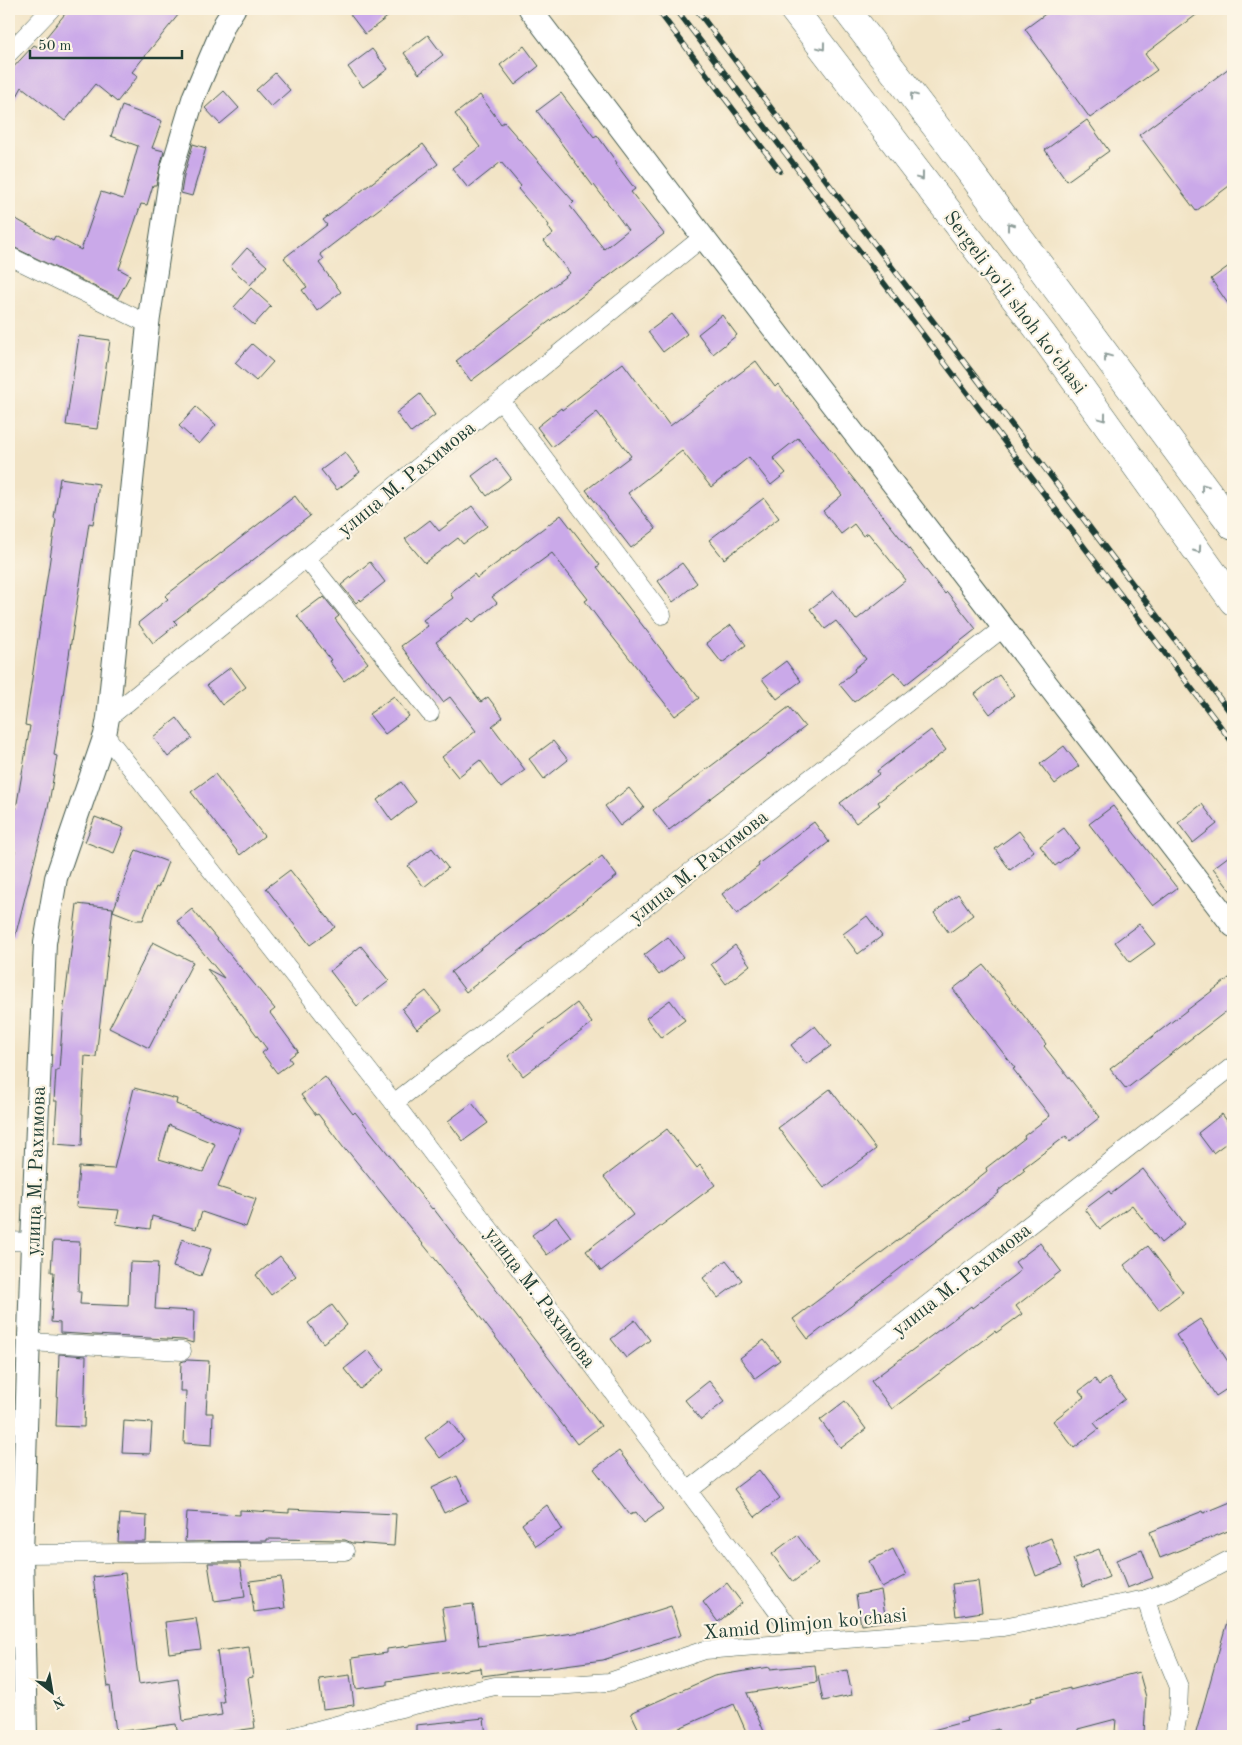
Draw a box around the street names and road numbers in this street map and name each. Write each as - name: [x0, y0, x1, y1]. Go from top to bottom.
- street label: Sergeli yo‘li shoh ko‘chasi: [939, 208, 1090, 398]
- street label: улица М. Рахимова: [335, 418, 480, 541]
- street label: улица М. Рахимова: [626, 807, 773, 928]
- street label: улица М. Рахимова: [24, 1086, 50, 1257]
- street label: улица М. Рахимова: [889, 1220, 1036, 1341]
- street label: улица М. Рахимова: [480, 1224, 599, 1372]
- street label: Xamid Olimjon ko'chasi: [703, 1606, 908, 1644]

